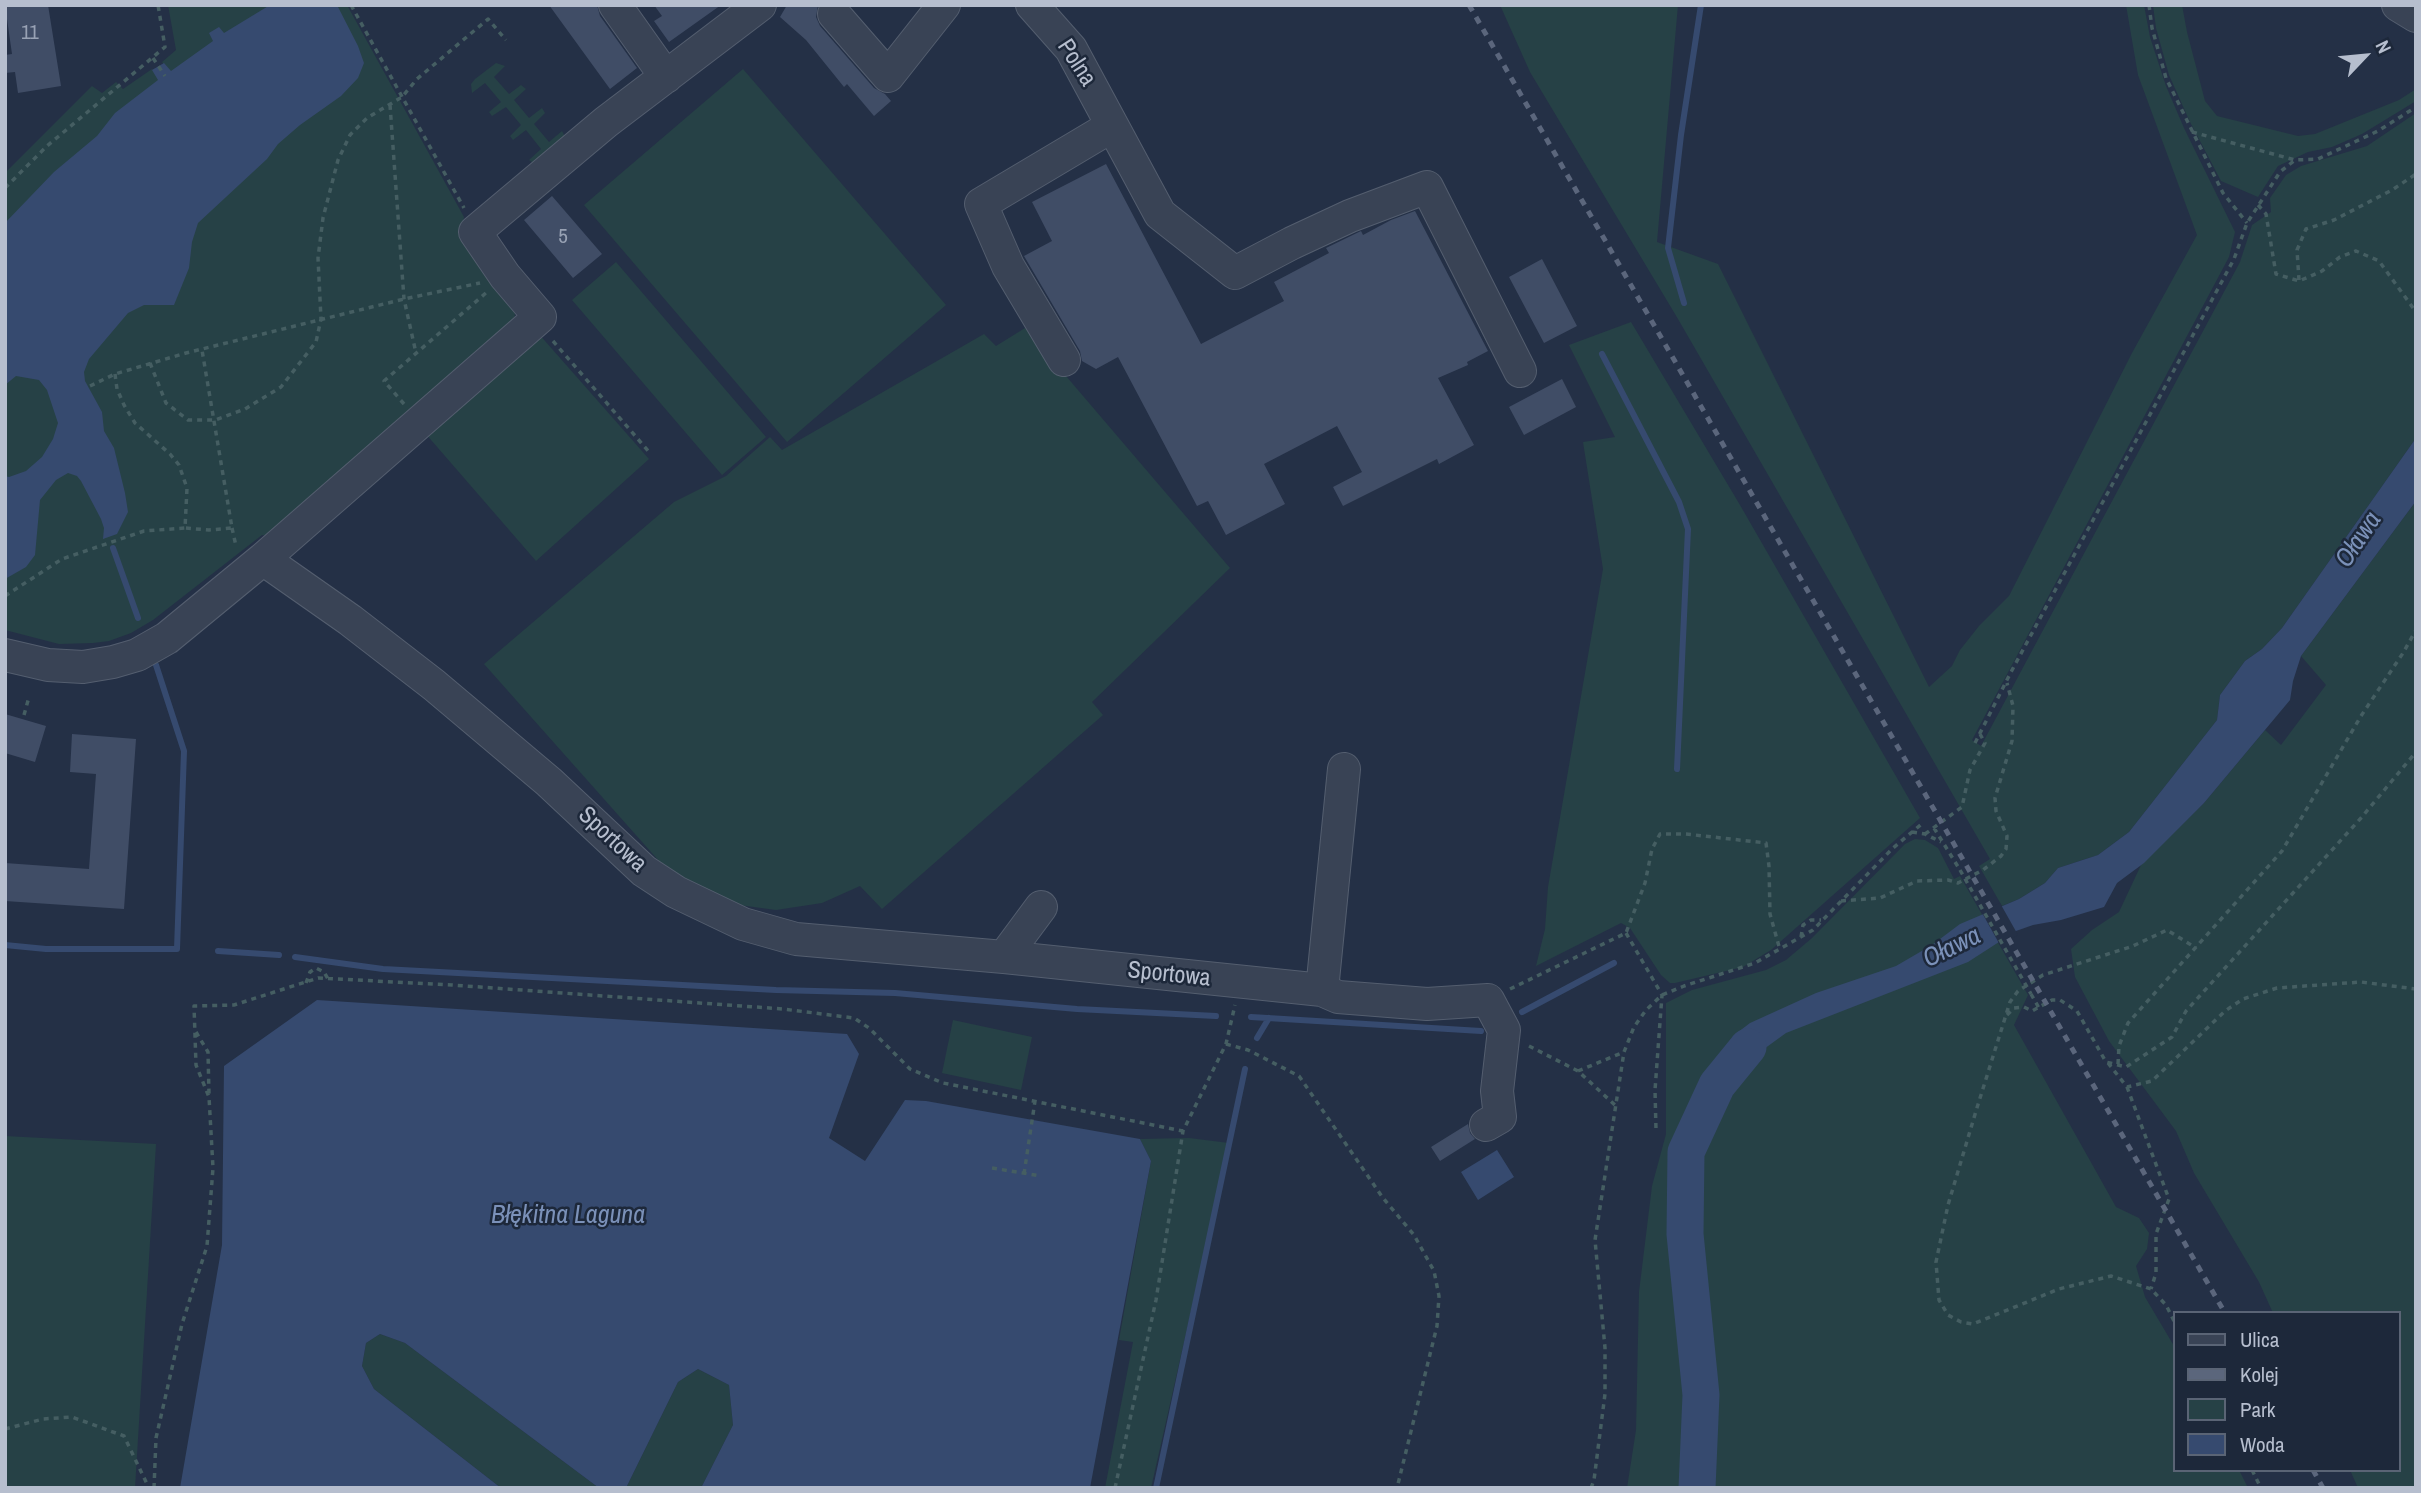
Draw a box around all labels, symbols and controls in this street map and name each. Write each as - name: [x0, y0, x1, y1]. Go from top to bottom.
- house number: 11: [21, 20, 39, 46]
- north arrow: [2330, 21, 2400, 91]
- street label: Polna: [1050, 34, 1102, 92]
- text: N: [2370, 36, 2398, 58]
- house number: 5: [558, 224, 568, 250]
- water label: Oława: [2329, 506, 2389, 574]
- street label: Sportowa: [572, 801, 652, 879]
- water label: Oława: [1918, 921, 1986, 975]
- street label: Sportowa: [1126, 956, 1212, 994]
- water label: Błękitna Laguna: [491, 1200, 645, 1232]
- legend: [2172, 1311, 2400, 1472]
- text: Ulica: [2240, 1325, 2279, 1354]
- text: Kolej: [2240, 1360, 2278, 1389]
- text: Park: [2240, 1395, 2275, 1424]
- text: Woda: [2240, 1430, 2285, 1459]

